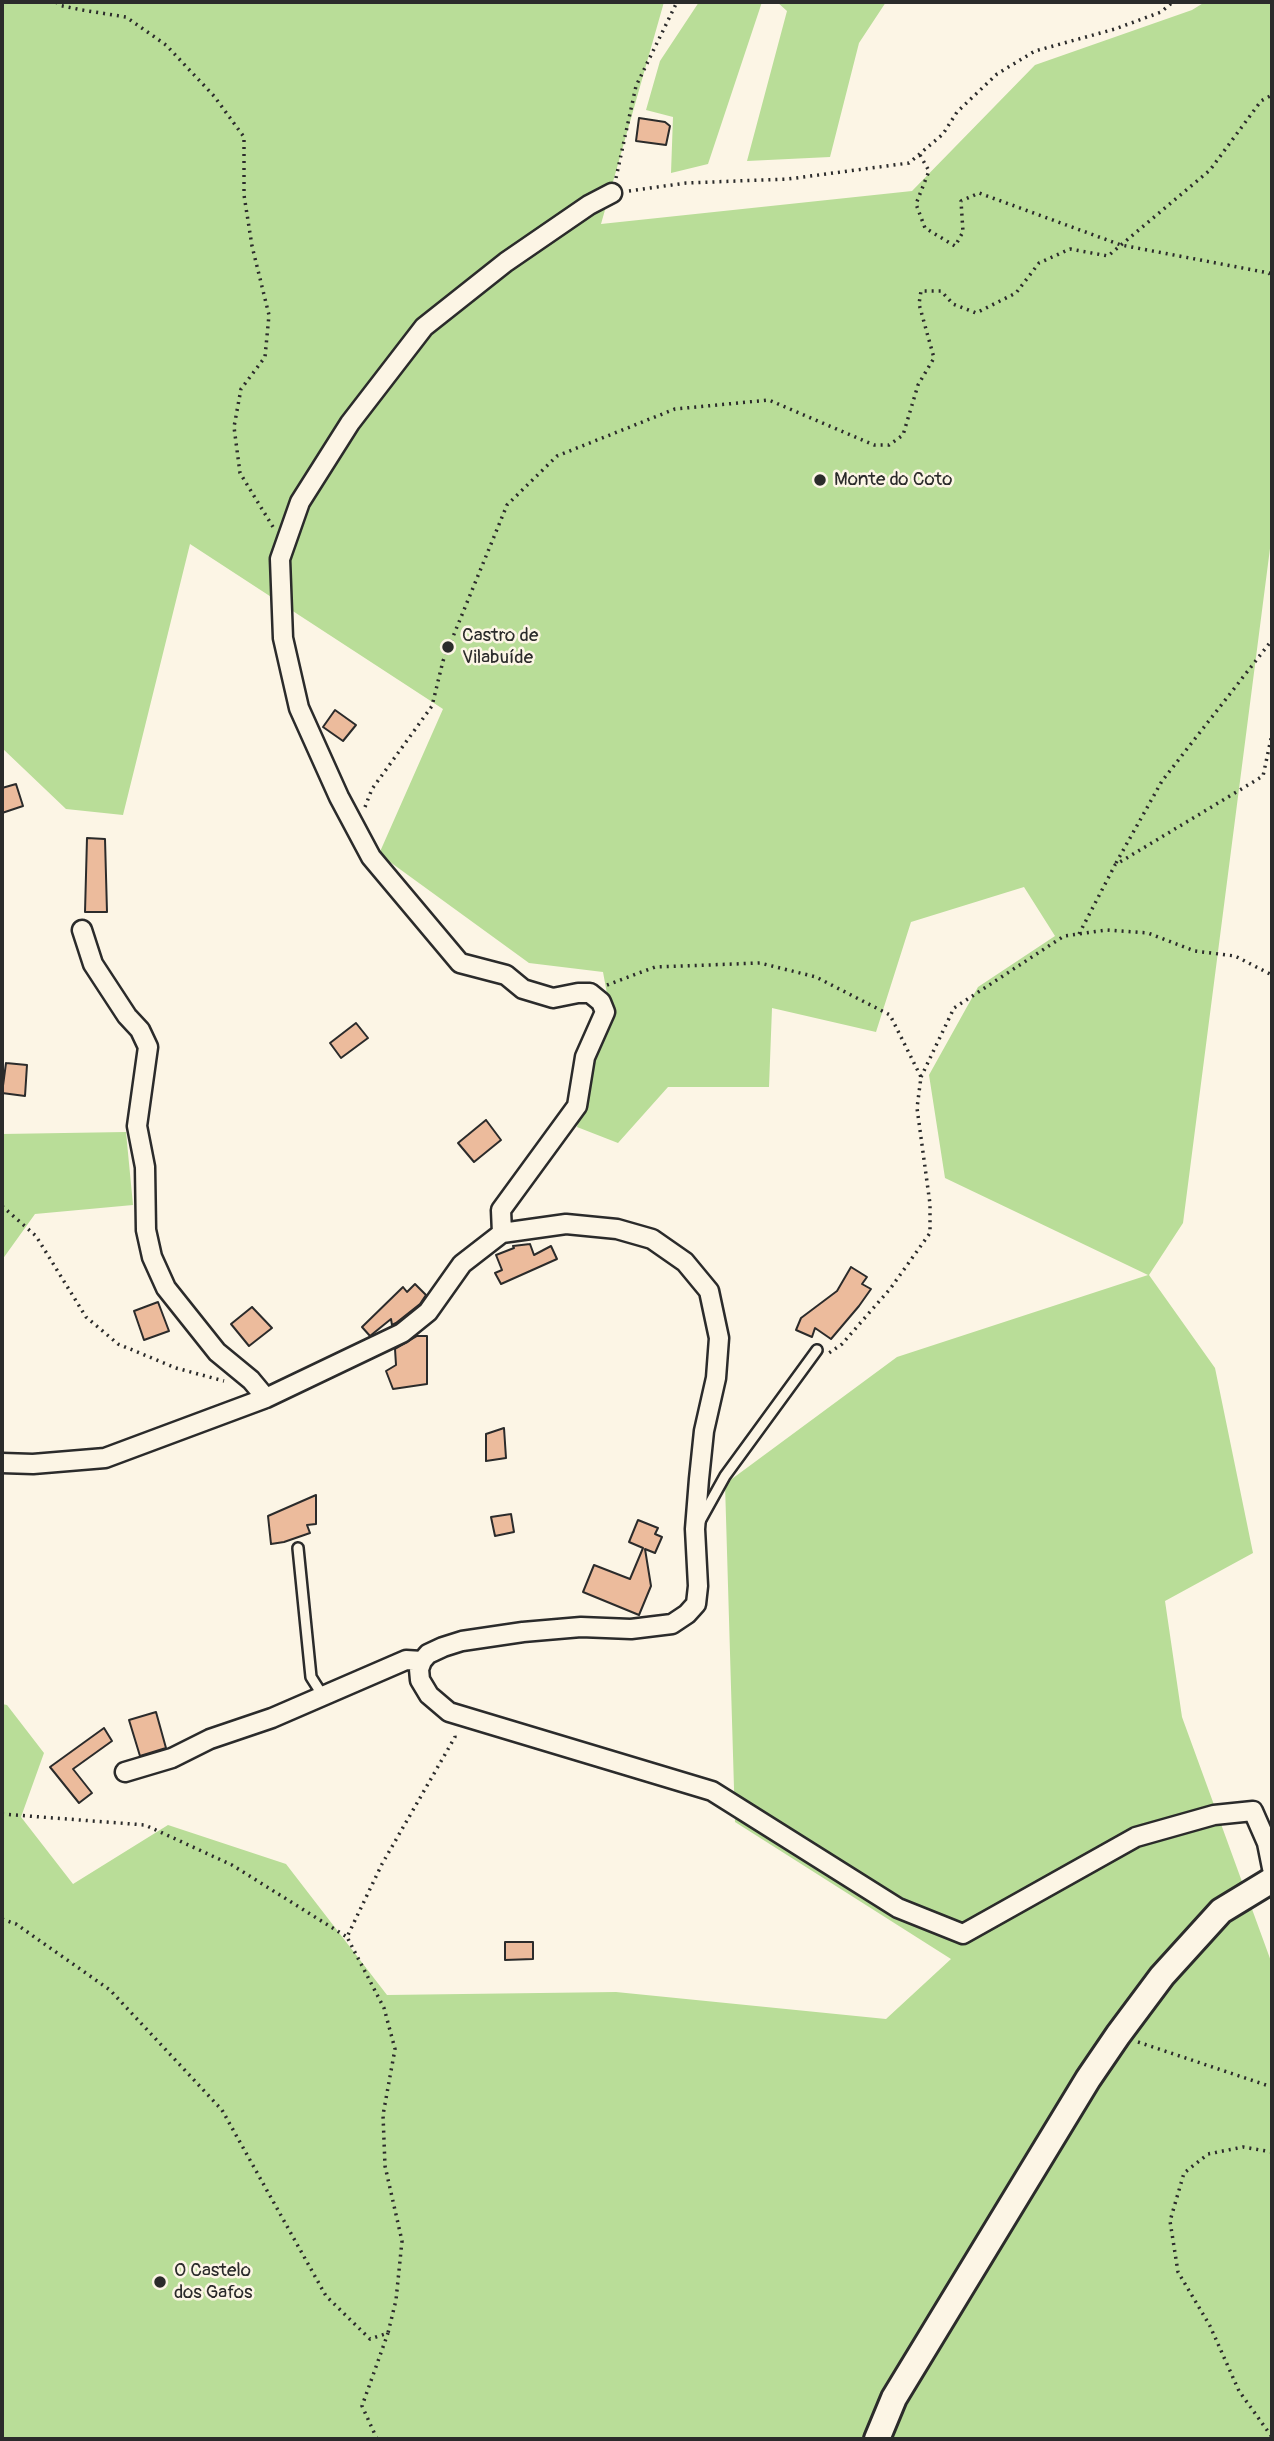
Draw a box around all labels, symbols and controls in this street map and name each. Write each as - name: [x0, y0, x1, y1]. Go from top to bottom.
- place label: Monte do Coto: [834, 469, 952, 491]
- marker: Monte do Coto: [812, 472, 828, 488]
- place label: Castro de Vilabuíde: [462, 625, 538, 669]
- marker: Castro de Vilabuíde: [440, 639, 456, 655]
- place label: O Castelo dos Gafos: [174, 2260, 252, 2304]
- marker: O Castelo dos Gafos: [152, 2274, 168, 2290]

